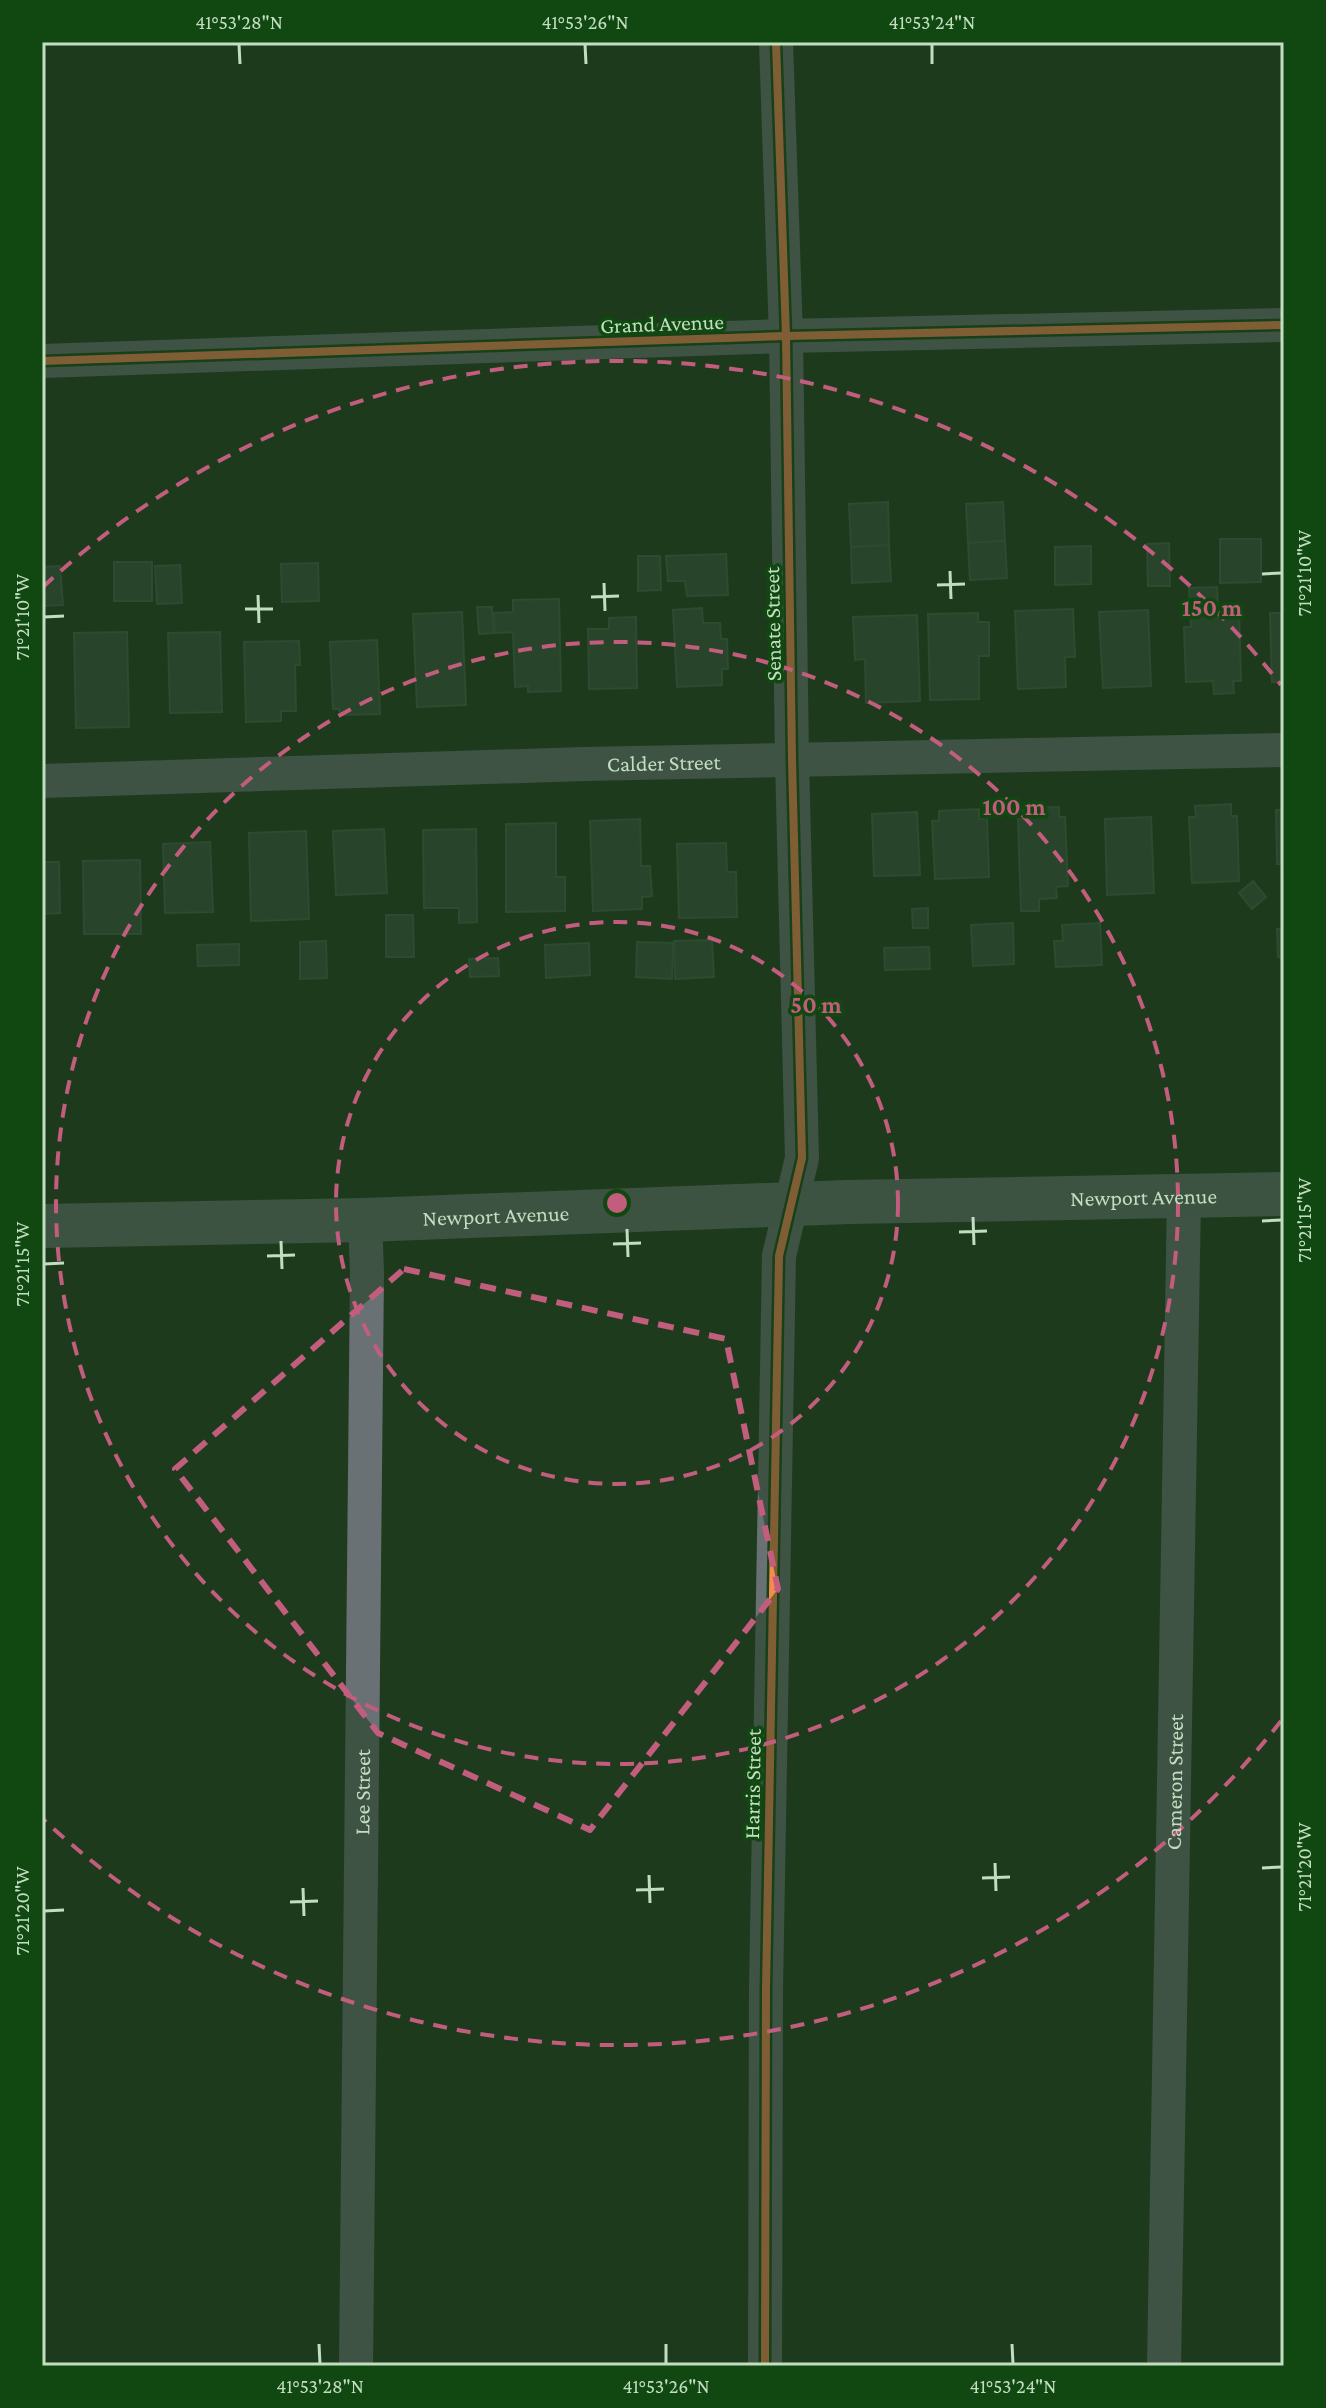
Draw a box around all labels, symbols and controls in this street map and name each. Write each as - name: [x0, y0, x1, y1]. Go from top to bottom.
- text: 41°53'28"N: [195, 11, 283, 33]
- text: 41°53'26"N: [541, 11, 629, 33]
- text: 41°53'24"N: [889, 11, 975, 33]
- street label: Grand Avenue: [600, 309, 724, 338]
- text: 71°21'10"W: [1293, 529, 1315, 616]
- street label: Senate Street: [759, 566, 786, 681]
- text: 71°21'10"W: [11, 573, 33, 660]
- text: 150 m: [1182, 594, 1243, 621]
- street label: Calder Street: [607, 749, 721, 777]
- text: 100 m: [982, 793, 1046, 820]
- text: 50 m: [790, 991, 842, 1018]
- text: 71°21'15"W: [1293, 1177, 1315, 1262]
- street label: Newport Avenue: [1070, 1183, 1217, 1211]
- centre of rings: [603, 1189, 631, 1217]
- street label: Newport Avenue: [422, 1200, 570, 1231]
- text: 71°21'15"W: [11, 1221, 33, 1306]
- street label: Cameron Street: [1161, 1713, 1188, 1850]
- street label: Harris Street: [739, 1728, 766, 1839]
- street label: Lee Street: [349, 1748, 375, 1835]
- text: 71°21'20"W: [1293, 1822, 1315, 1912]
- text: 71°21'20"W: [11, 1866, 33, 1956]
- text: 41°53'28"N: [276, 2375, 364, 2397]
- text: 41°53'26"N: [622, 2375, 710, 2397]
- text: 41°53'24"N: [970, 2375, 1056, 2397]

